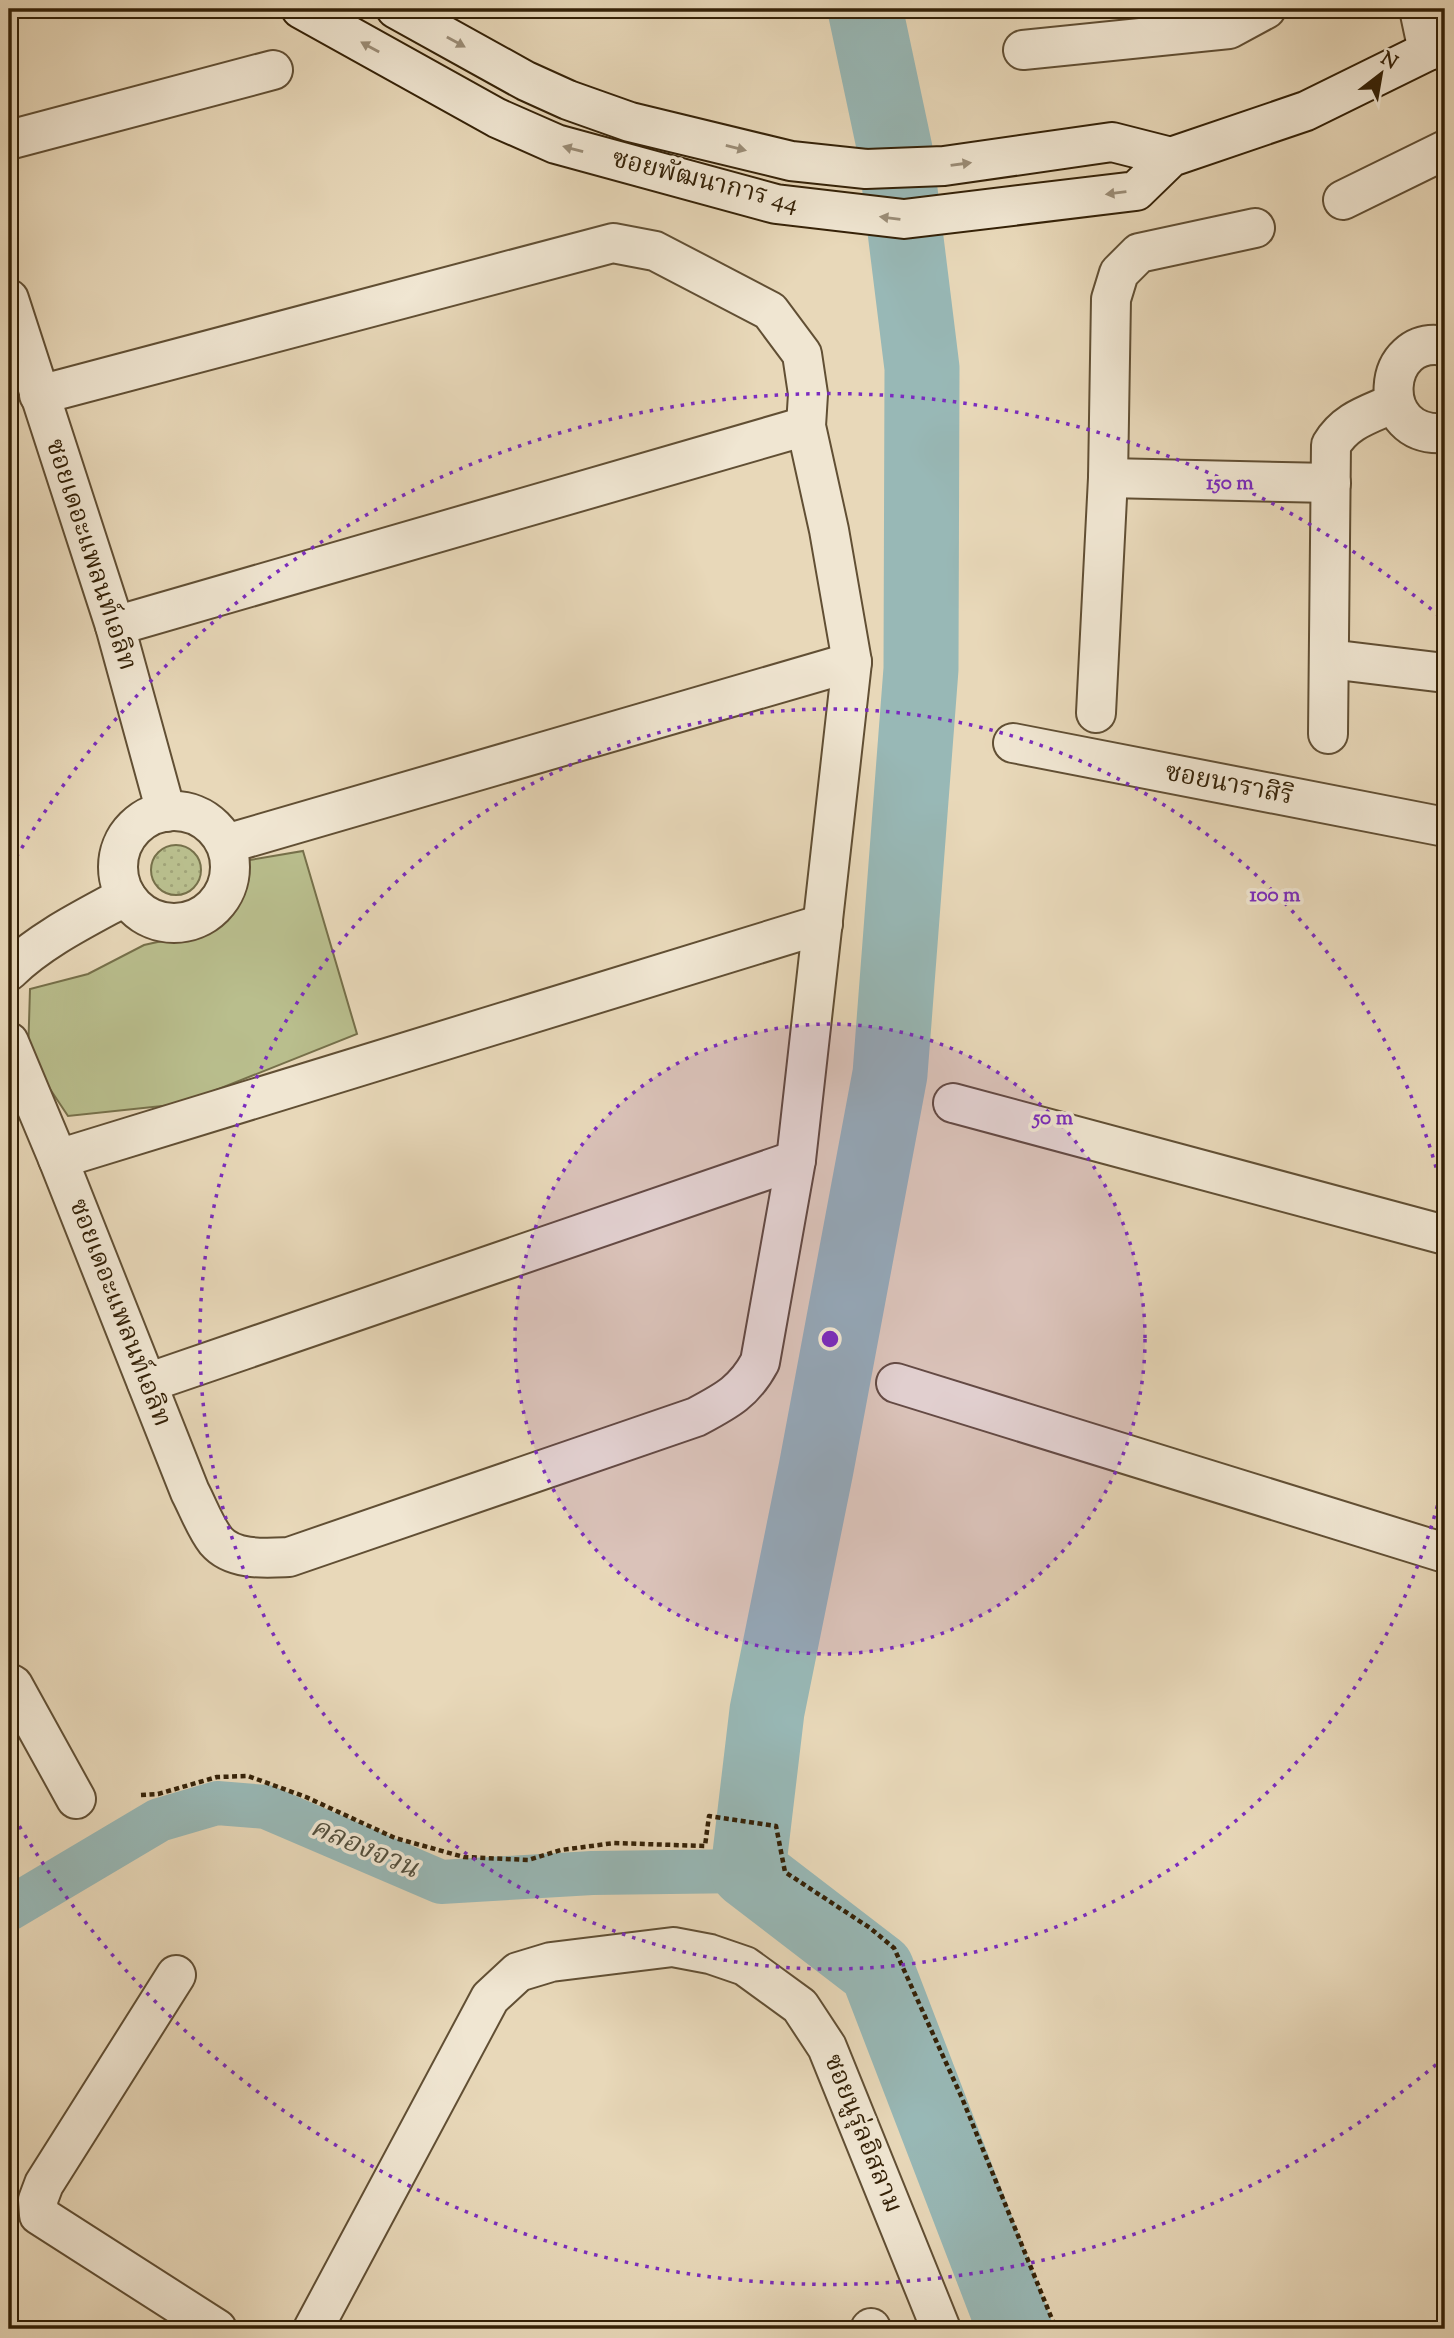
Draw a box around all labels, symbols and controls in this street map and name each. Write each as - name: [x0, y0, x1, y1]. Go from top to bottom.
- one-way arrow: [446, 36, 465, 48]
- north arrow: [1346, 38, 1416, 108]
- one-way arrow: [360, 41, 380, 53]
- text: N: [1375, 46, 1402, 77]
- street label: ซอยพัฒนาการ 44: [608, 141, 802, 223]
- one-way arrow: [562, 143, 584, 154]
- one-way arrow: [725, 143, 747, 154]
- one-way arrow: [950, 158, 972, 169]
- one-way arrow: [1105, 188, 1127, 199]
- one-way arrow: [879, 212, 901, 223]
- street label: ซอยเดอะแพลนท์เอลิท: [35, 434, 145, 676]
- text: 150 m: [1206, 469, 1254, 499]
- street label: ซอยนาราสิริ: [1162, 754, 1296, 816]
- text: 100 m: [1250, 881, 1301, 911]
- text: 50 m: [1031, 1104, 1074, 1134]
- street label: ซอยเดอะแพลนท์เอลิท: [58, 1194, 180, 1432]
- centre of rings: [818, 1327, 842, 1351]
- water label: คลองจวน: [304, 1808, 425, 1890]
- street label: ซอยนูรุ่ลอิสลาม: [813, 2049, 911, 2219]

